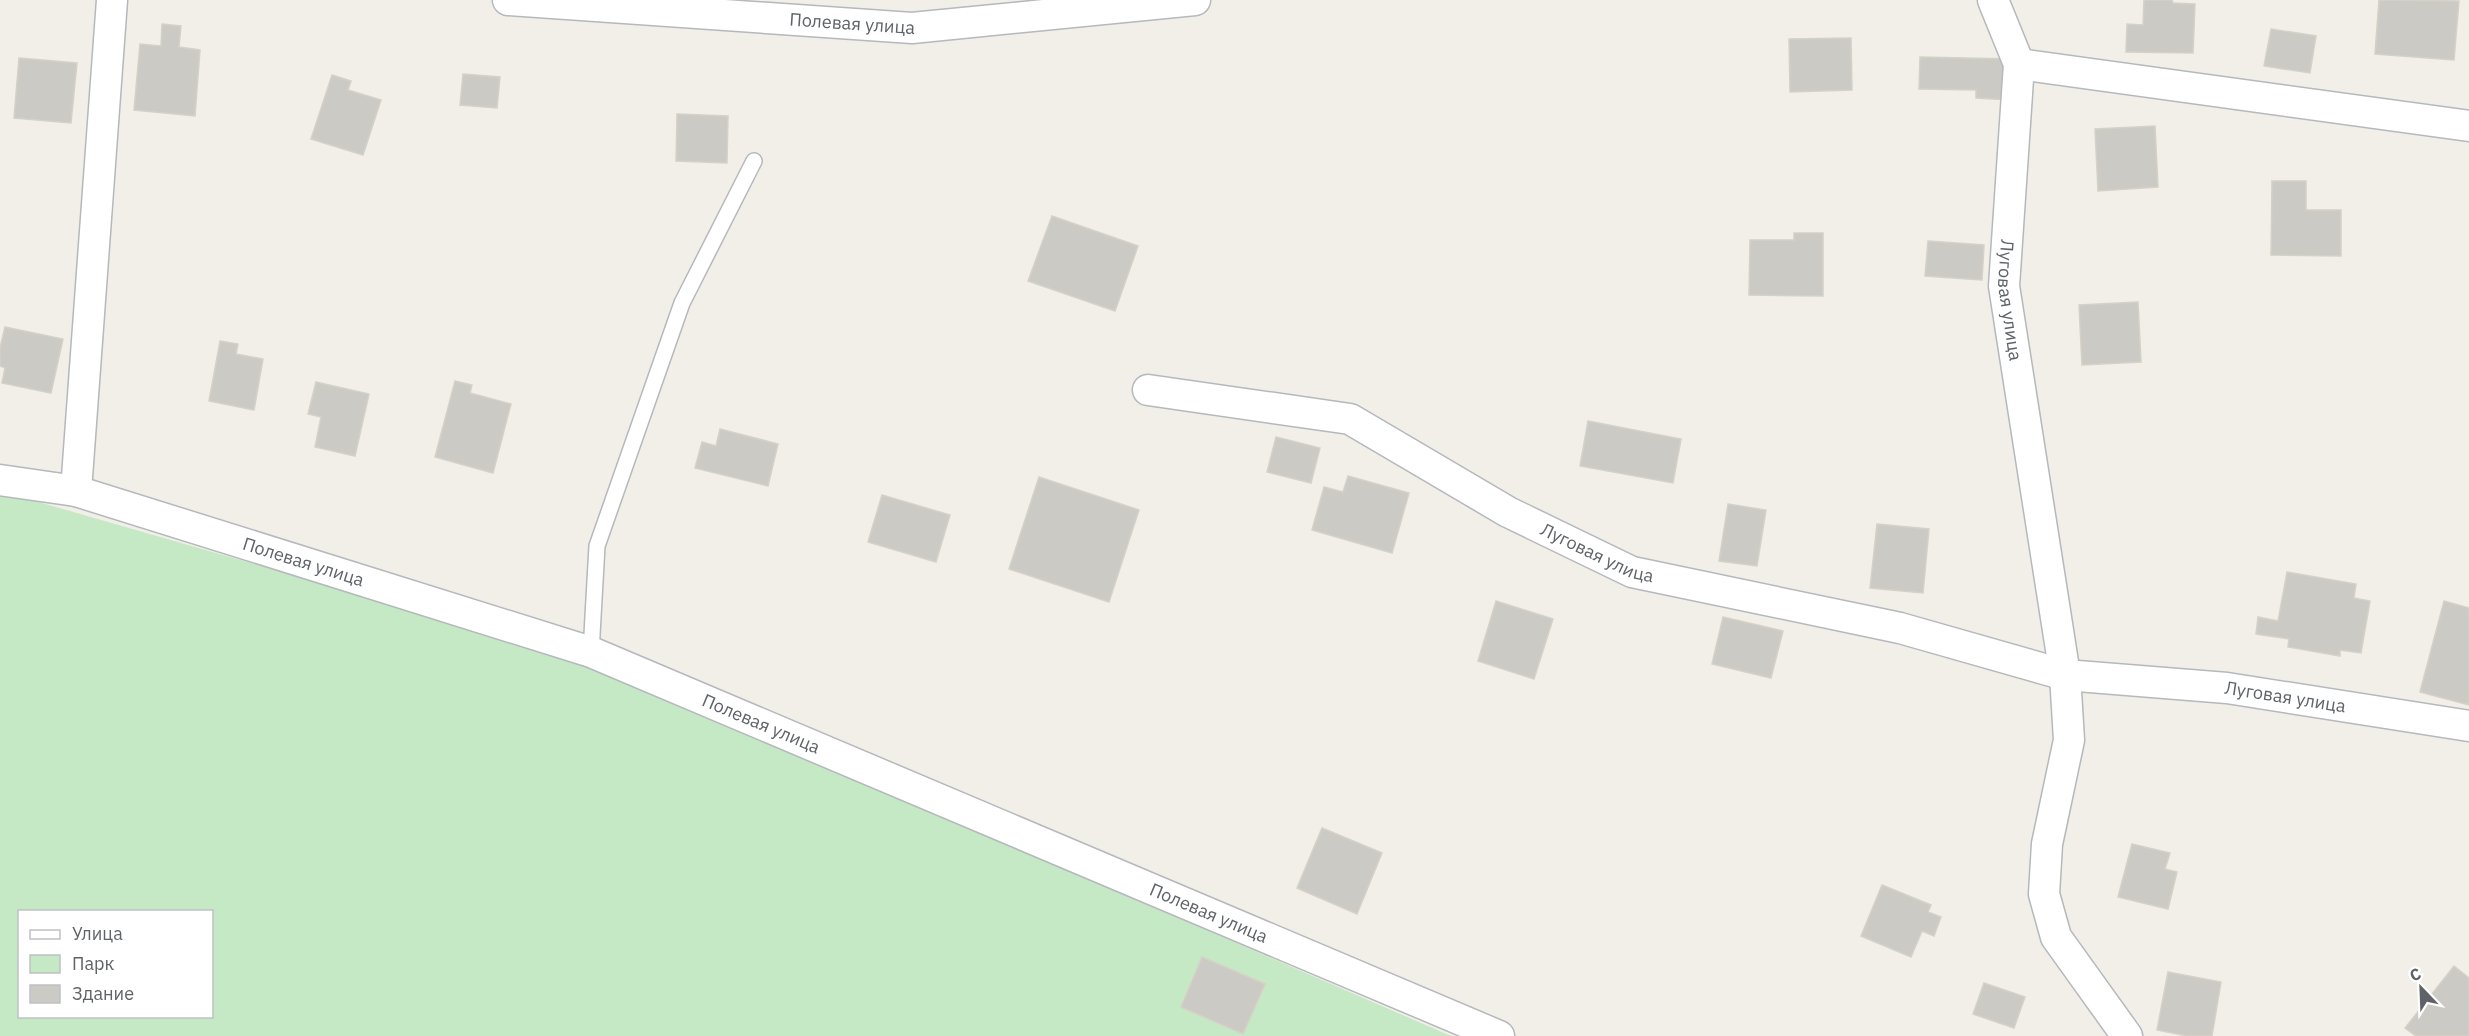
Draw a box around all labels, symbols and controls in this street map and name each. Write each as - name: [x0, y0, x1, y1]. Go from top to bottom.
- street label: Полевая улица: [789, 8, 916, 39]
- street label: Луговая улица: [1993, 239, 2028, 363]
- street label: Луговая улица: [1537, 518, 1656, 587]
- street label: Полевая улица: [240, 532, 367, 591]
- street label: Луговая улица: [2223, 676, 2348, 718]
- street label: Полевая улица: [699, 688, 824, 759]
- street label: Полевая улица: [1146, 878, 1272, 948]
- legend: [18, 910, 213, 1018]
- text: Улица: [72, 922, 123, 945]
- text: Парк: [72, 952, 115, 975]
- north arrow: [2391, 958, 2451, 1018]
- text: С: [2406, 963, 2424, 985]
- text: Здание: [72, 982, 134, 1005]

